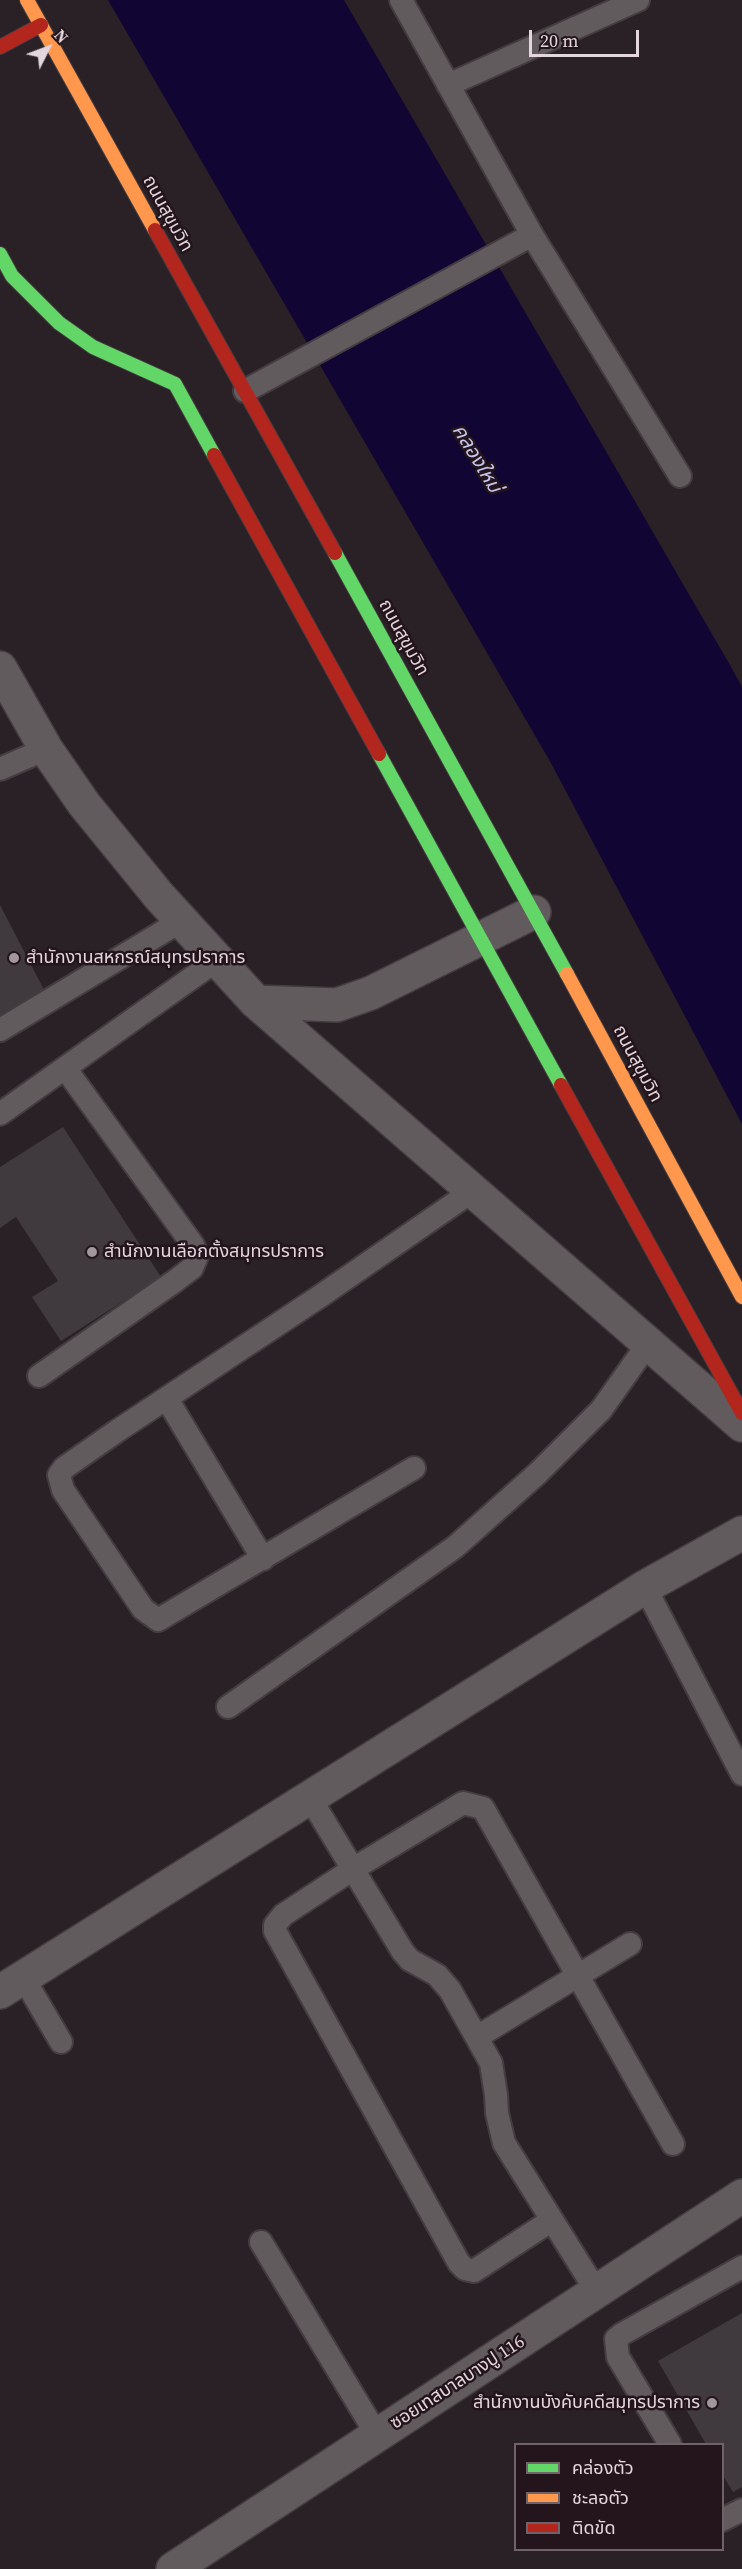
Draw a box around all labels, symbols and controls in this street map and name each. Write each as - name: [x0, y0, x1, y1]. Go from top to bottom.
- north arrow: [18, 18, 78, 78]
- scale bar: [532, 18, 642, 56]
- text: N: [49, 24, 73, 48]
- text: 20 m: [540, 28, 578, 53]
- street label: ถนนสุขุมวิท: [137, 172, 197, 256]
- water label: คลองใหม่: [446, 420, 506, 498]
- street label: ถนนสุขุมวิท: [373, 596, 433, 680]
- place label: สำนักงานสหกรณ์สมุทรปราการ: [26, 947, 245, 969]
- marker: สำนักงานสหกรณ์สมุทรปราการ: [7, 951, 21, 965]
- street label: ถนนสุขุมวิท: [608, 1022, 666, 1106]
- place label: สำนักงานเลือกตั้งสมุทรปราการ: [104, 1241, 324, 1263]
- marker: สำนักงานเลือกตั้งสมุทรปราการ: [85, 1245, 99, 1259]
- street label: ซอยเทสบาลบางปู 116: [387, 2331, 529, 2435]
- place label: สำนักงานบังคับคดีสมุทรปราการ: [473, 2392, 700, 2414]
- marker: สำนักงานบังคับคดีสมุทรปราการ: [705, 2396, 719, 2410]
- legend: [514, 2443, 724, 2551]
- text: คล่องตัว: [572, 2455, 634, 2480]
- text: ชะลอตัว: [572, 2485, 629, 2510]
- text: ติดขัด: [572, 2515, 615, 2540]

